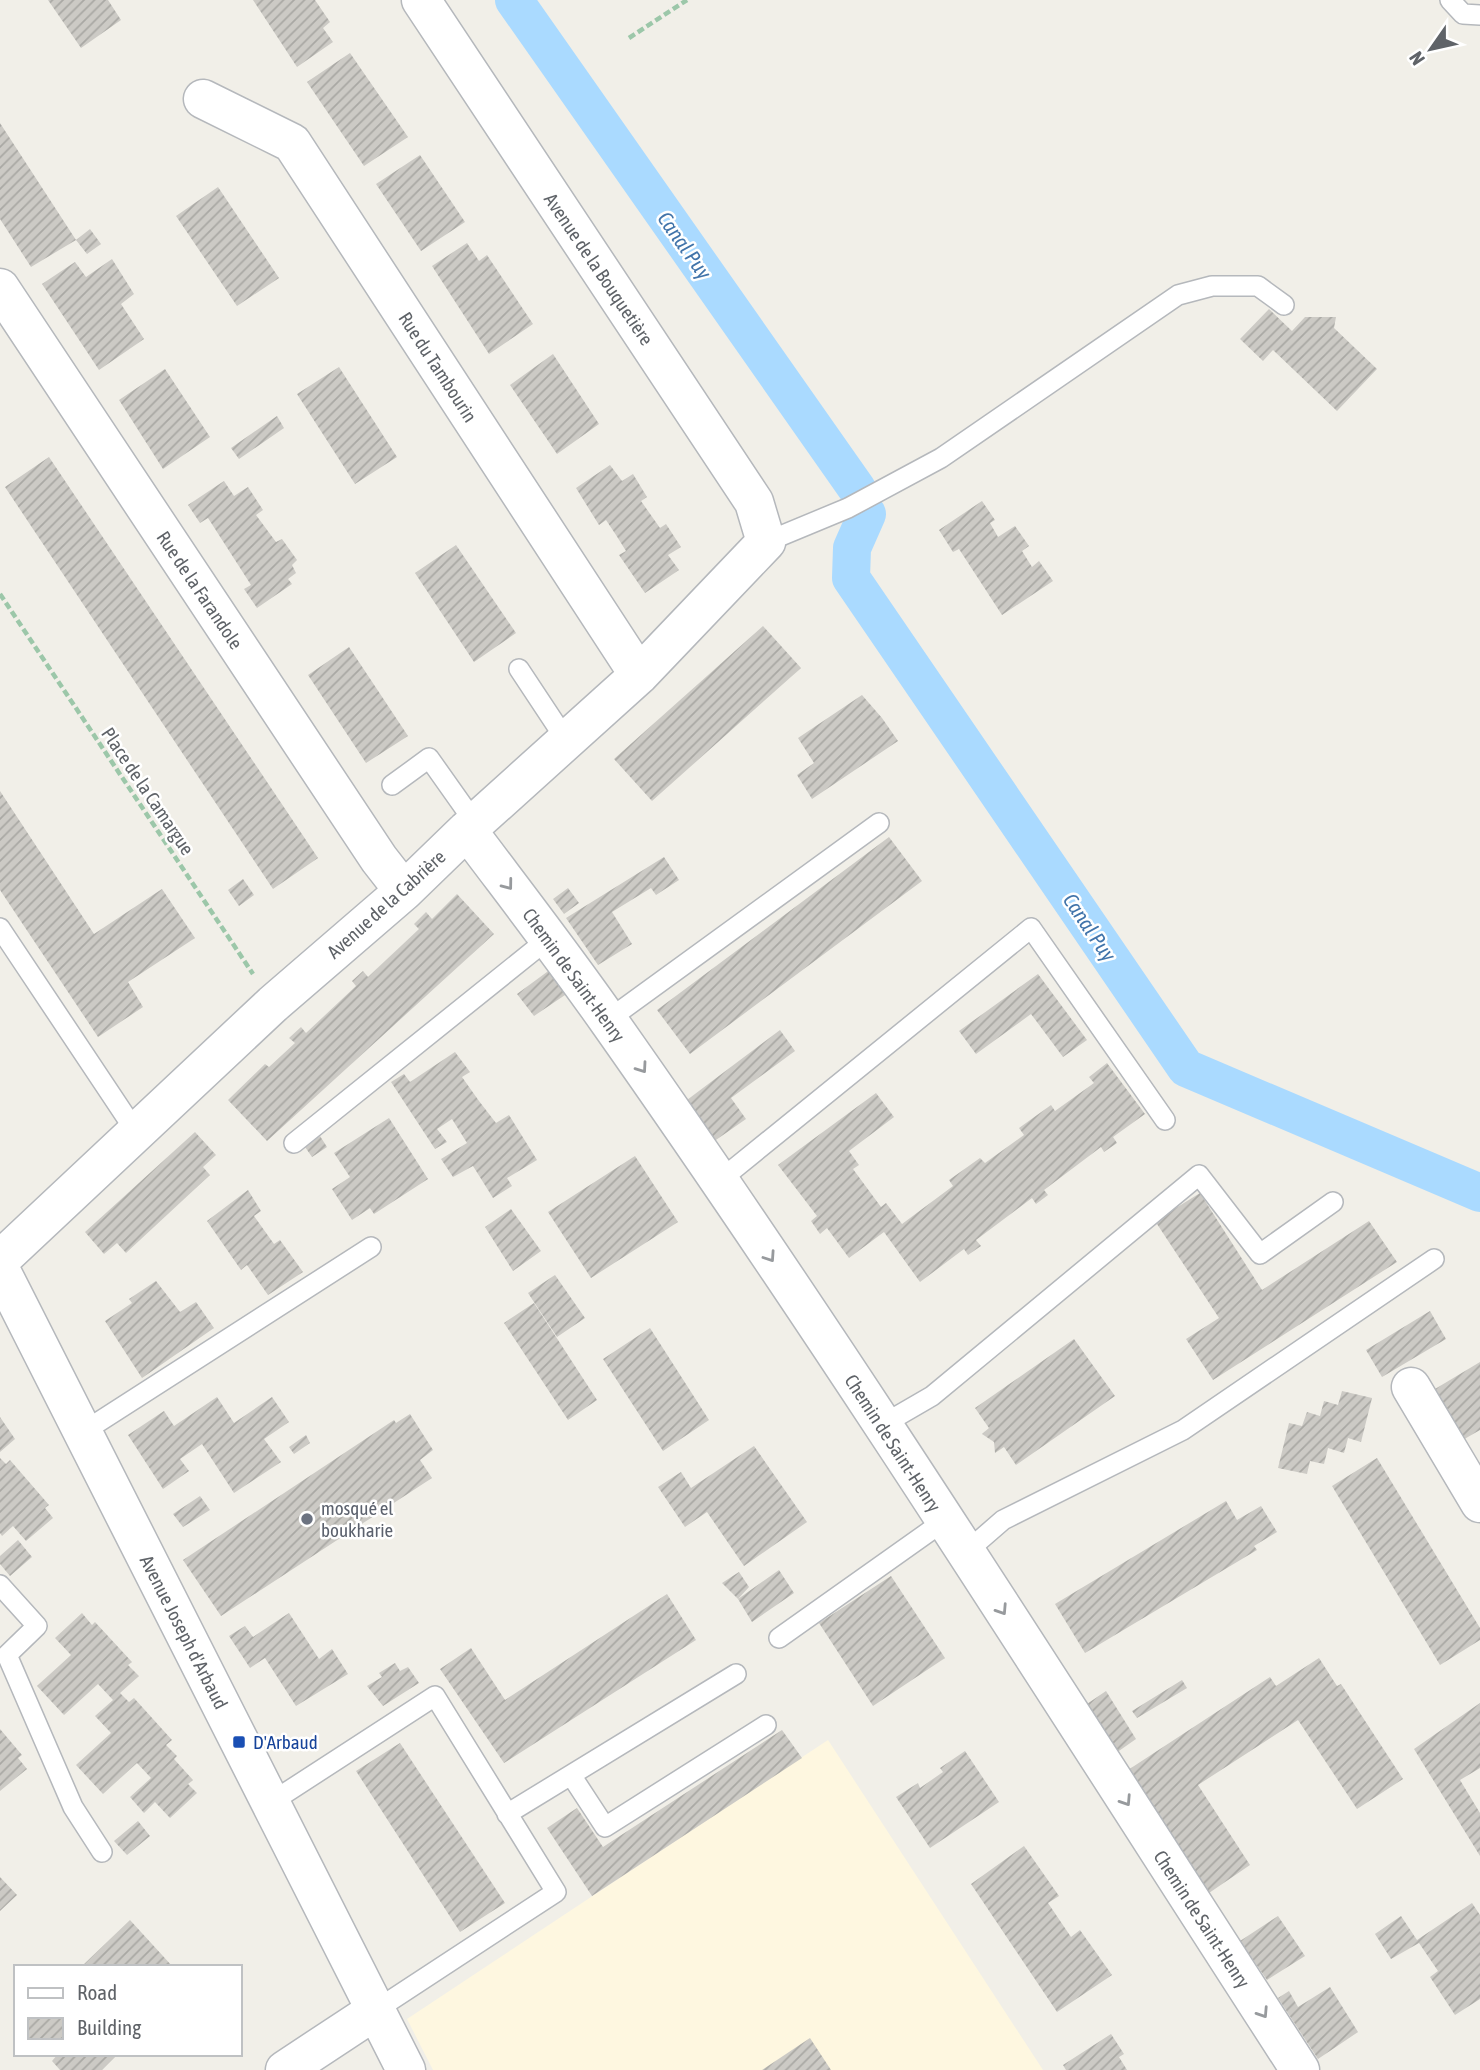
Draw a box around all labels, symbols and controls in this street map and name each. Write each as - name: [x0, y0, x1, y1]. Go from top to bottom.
- north arrow: [1396, 14, 1466, 84]
- text: N: [1405, 48, 1429, 69]
- street label: Avenue de la Bouquetière: [540, 189, 658, 349]
- water label: Canal Puy: [653, 207, 717, 284]
- street label: Rue du Tambourin: [394, 308, 482, 426]
- street label: Rue de la Farandole: [152, 527, 248, 653]
- street label: Place de la Camargue: [97, 723, 199, 859]
- street label: Avenue de la Cabrière: [322, 845, 450, 963]
- one-way arrow: [499, 877, 512, 890]
- water label: Canal Puy: [1059, 888, 1122, 966]
- street label: Chemin de Saint-Henry: [518, 904, 630, 1046]
- one-way arrow: [634, 1060, 646, 1073]
- one-way arrow: [761, 1249, 774, 1262]
- street label: Chemin de Saint-Henry: [840, 1370, 946, 1516]
- place label: mosqué el boukharie: [321, 1497, 393, 1541]
- marker: mosqué el boukharie: [299, 1511, 315, 1527]
- street label: Avenue Joseph d'Arbaud: [136, 1552, 232, 1712]
- one-way arrow: [994, 1603, 1007, 1616]
- place label: D'Arbaud: [253, 1731, 318, 1753]
- marker: D'Arbaud: [231, 1734, 247, 1750]
- one-way arrow: [1117, 1793, 1130, 1806]
- street label: Chemin de Saint-Henry: [1149, 1846, 1255, 1992]
- legend: [14, 1965, 242, 2056]
- text: Road: [77, 1980, 117, 2004]
- one-way arrow: [1254, 2005, 1267, 2018]
- text: Building: [77, 2015, 141, 2039]

